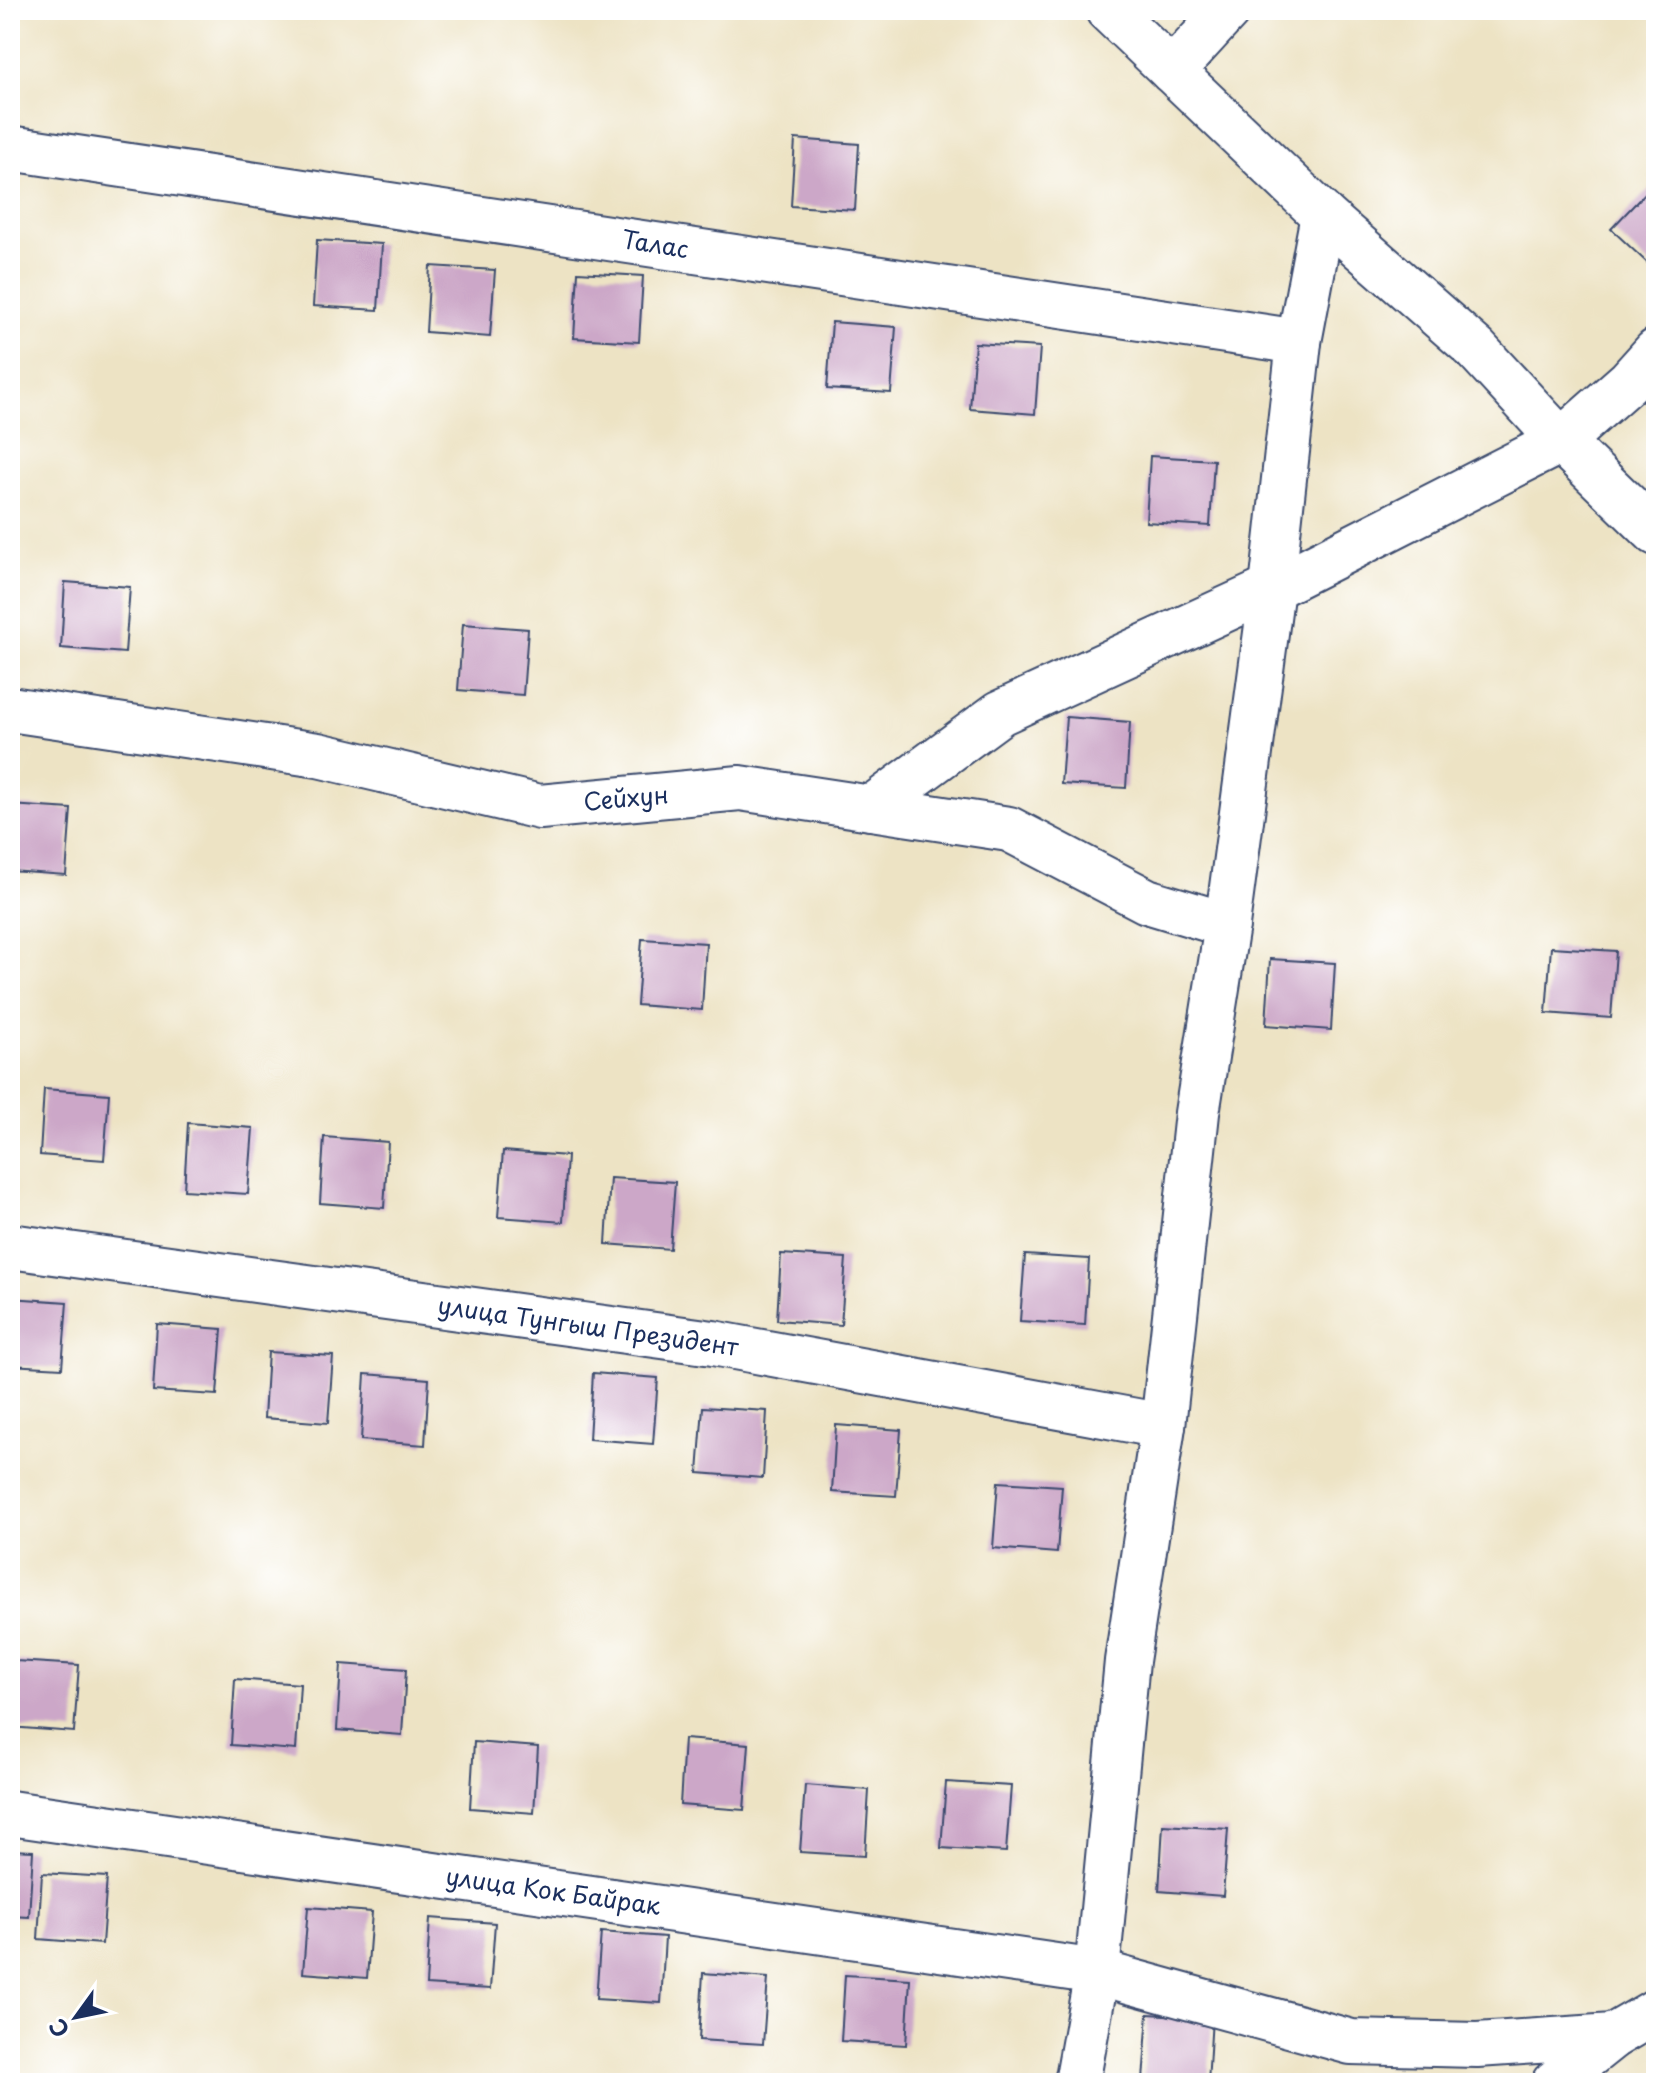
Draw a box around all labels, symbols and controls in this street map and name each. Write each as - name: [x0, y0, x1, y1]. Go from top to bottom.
- street label: Талас: [619, 220, 691, 266]
- street label: Сейхун: [582, 775, 670, 819]
- street label: улица Тунгыш Президент: [436, 1286, 741, 1364]
- street label: улица Кок Байрак: [444, 1857, 664, 1923]
- north arrow: [36, 1977, 116, 2057]
- text: С: [40, 2013, 76, 2045]

